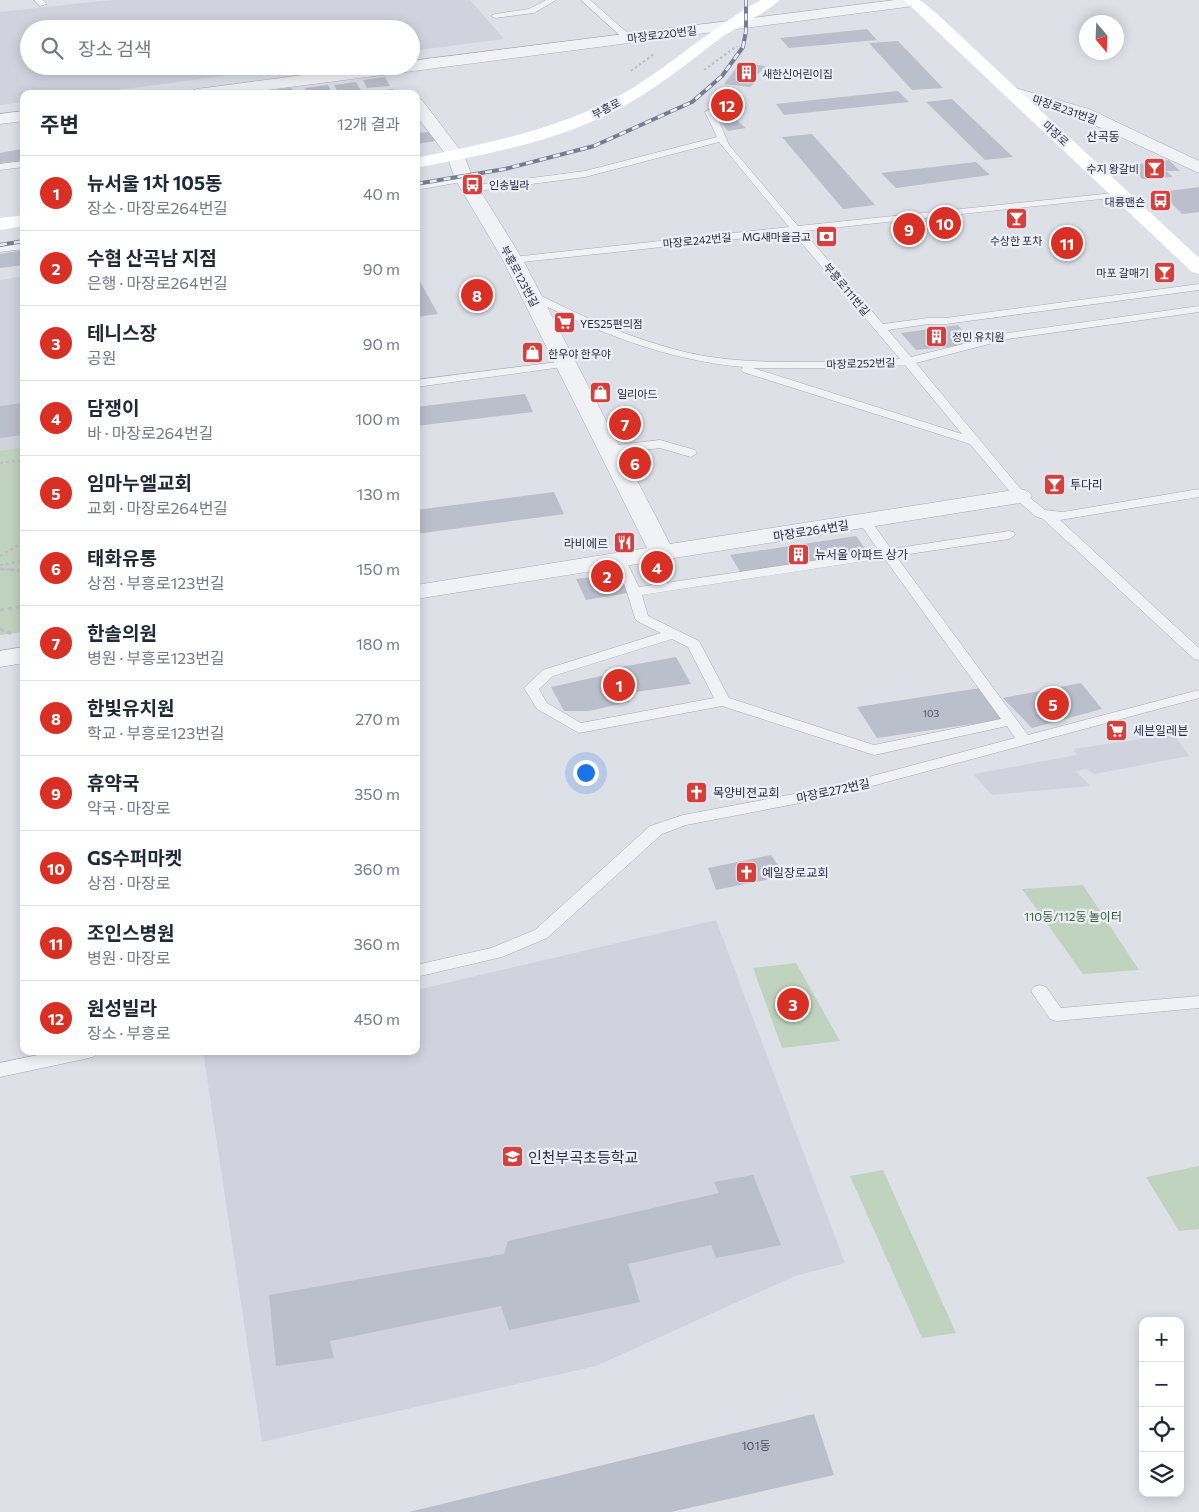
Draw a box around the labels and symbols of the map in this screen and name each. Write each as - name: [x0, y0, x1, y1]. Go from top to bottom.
- north arrow: [1079, 15, 1124, 60]
- street label: 마장로220번길: [626, 23, 698, 45]
- building icon: 새한신어린이집: [734, 61, 758, 85]
- place label: 새한신어린이집: [762, 67, 833, 80]
- pin: 12: [711, 86, 743, 124]
- street label: 마장로231번길: [1031, 92, 1099, 126]
- street label: 부흥로: [590, 95, 622, 121]
- street label: 마장로: [1040, 118, 1072, 148]
- district label: 산곡동: [1086, 129, 1120, 143]
- bar icon: 수지 왕갈비: [1143, 156, 1167, 180]
- place label: 수지 왕갈비: [1086, 162, 1139, 175]
- bus stop icon: 인송빌라: [461, 172, 485, 196]
- place label: 인송빌라: [489, 178, 529, 191]
- bus stop icon: 대륭맨숀: [1149, 189, 1173, 213]
- place label: 대륭맨숀: [1105, 195, 1145, 208]
- pin: 10: [929, 204, 961, 242]
- bar icon: 수상한 포차: [1004, 207, 1028, 231]
- pin: 9: [893, 210, 925, 248]
- bank icon: MG새마을금고: [815, 224, 839, 248]
- pin: 11: [1051, 224, 1083, 262]
- street label: 마장로242번길: [662, 230, 732, 250]
- place label: MG새마을금고: [742, 230, 811, 243]
- place label: 수상한 포차: [990, 234, 1042, 247]
- street label: 부흥로123번길: [498, 243, 542, 309]
- street label: 부흥로111번길: [821, 260, 873, 318]
- bar icon: 마포 갈매기: [1153, 260, 1177, 284]
- place label: 마포 갈매기: [1096, 266, 1149, 279]
- pin: 8: [461, 276, 493, 314]
- supermarket icon: YES25편의점: [552, 311, 576, 335]
- place label: YES25편의점: [580, 317, 643, 330]
- building icon: 정민 유치원: [924, 324, 948, 348]
- place label: 정민 유치원: [952, 330, 1005, 343]
- shop icon: 한우야 한우야: [520, 341, 544, 365]
- place label: 한우야 한우야: [548, 347, 611, 360]
- street label: 마장로252번길: [826, 355, 896, 371]
- shop icon: 일리아드: [589, 381, 613, 405]
- place label: 일리아드: [617, 387, 657, 400]
- pin: 7: [609, 405, 641, 443]
- pin: 6: [619, 444, 651, 482]
- bar icon: 투다리: [1042, 472, 1066, 496]
- place label: 투다리: [1070, 477, 1103, 491]
- street label: 마장로264번길: [772, 517, 850, 543]
- restaurant icon: 라비에르: [612, 531, 636, 555]
- place label: 라비에르: [564, 536, 608, 550]
- building icon: 뉴서울 아파트 상가: [787, 542, 811, 566]
- place label: 뉴서울 아파트 상가: [815, 547, 908, 561]
- pin: 4: [641, 548, 673, 586]
- pin: 2: [591, 557, 623, 595]
- pin: 1: [603, 666, 635, 704]
- pin: 5: [1037, 685, 1069, 723]
- house number: 103: [923, 707, 940, 719]
- supermarket icon: 세븐일레븐: [1105, 718, 1129, 742]
- place label: 세븐일레븐: [1133, 723, 1188, 737]
- your location: [573, 760, 599, 786]
- street label: 마장로272번길: [795, 775, 871, 805]
- church icon: 목양비젼교회: [685, 780, 709, 804]
- place label: 목양비젼교회: [713, 785, 779, 799]
- church icon: 예일장로교회: [734, 860, 758, 884]
- place label: 예일장로교회: [762, 865, 828, 879]
- park label: 110동/112동 놀이터: [1024, 909, 1122, 923]
- pin: 3: [777, 985, 809, 1023]
- school or university icon: 인천부곡초등학교: [500, 1145, 524, 1169]
- place label: 인천부곡초등학교: [528, 1148, 638, 1166]
- house number: 101동: [741, 1438, 771, 1452]

